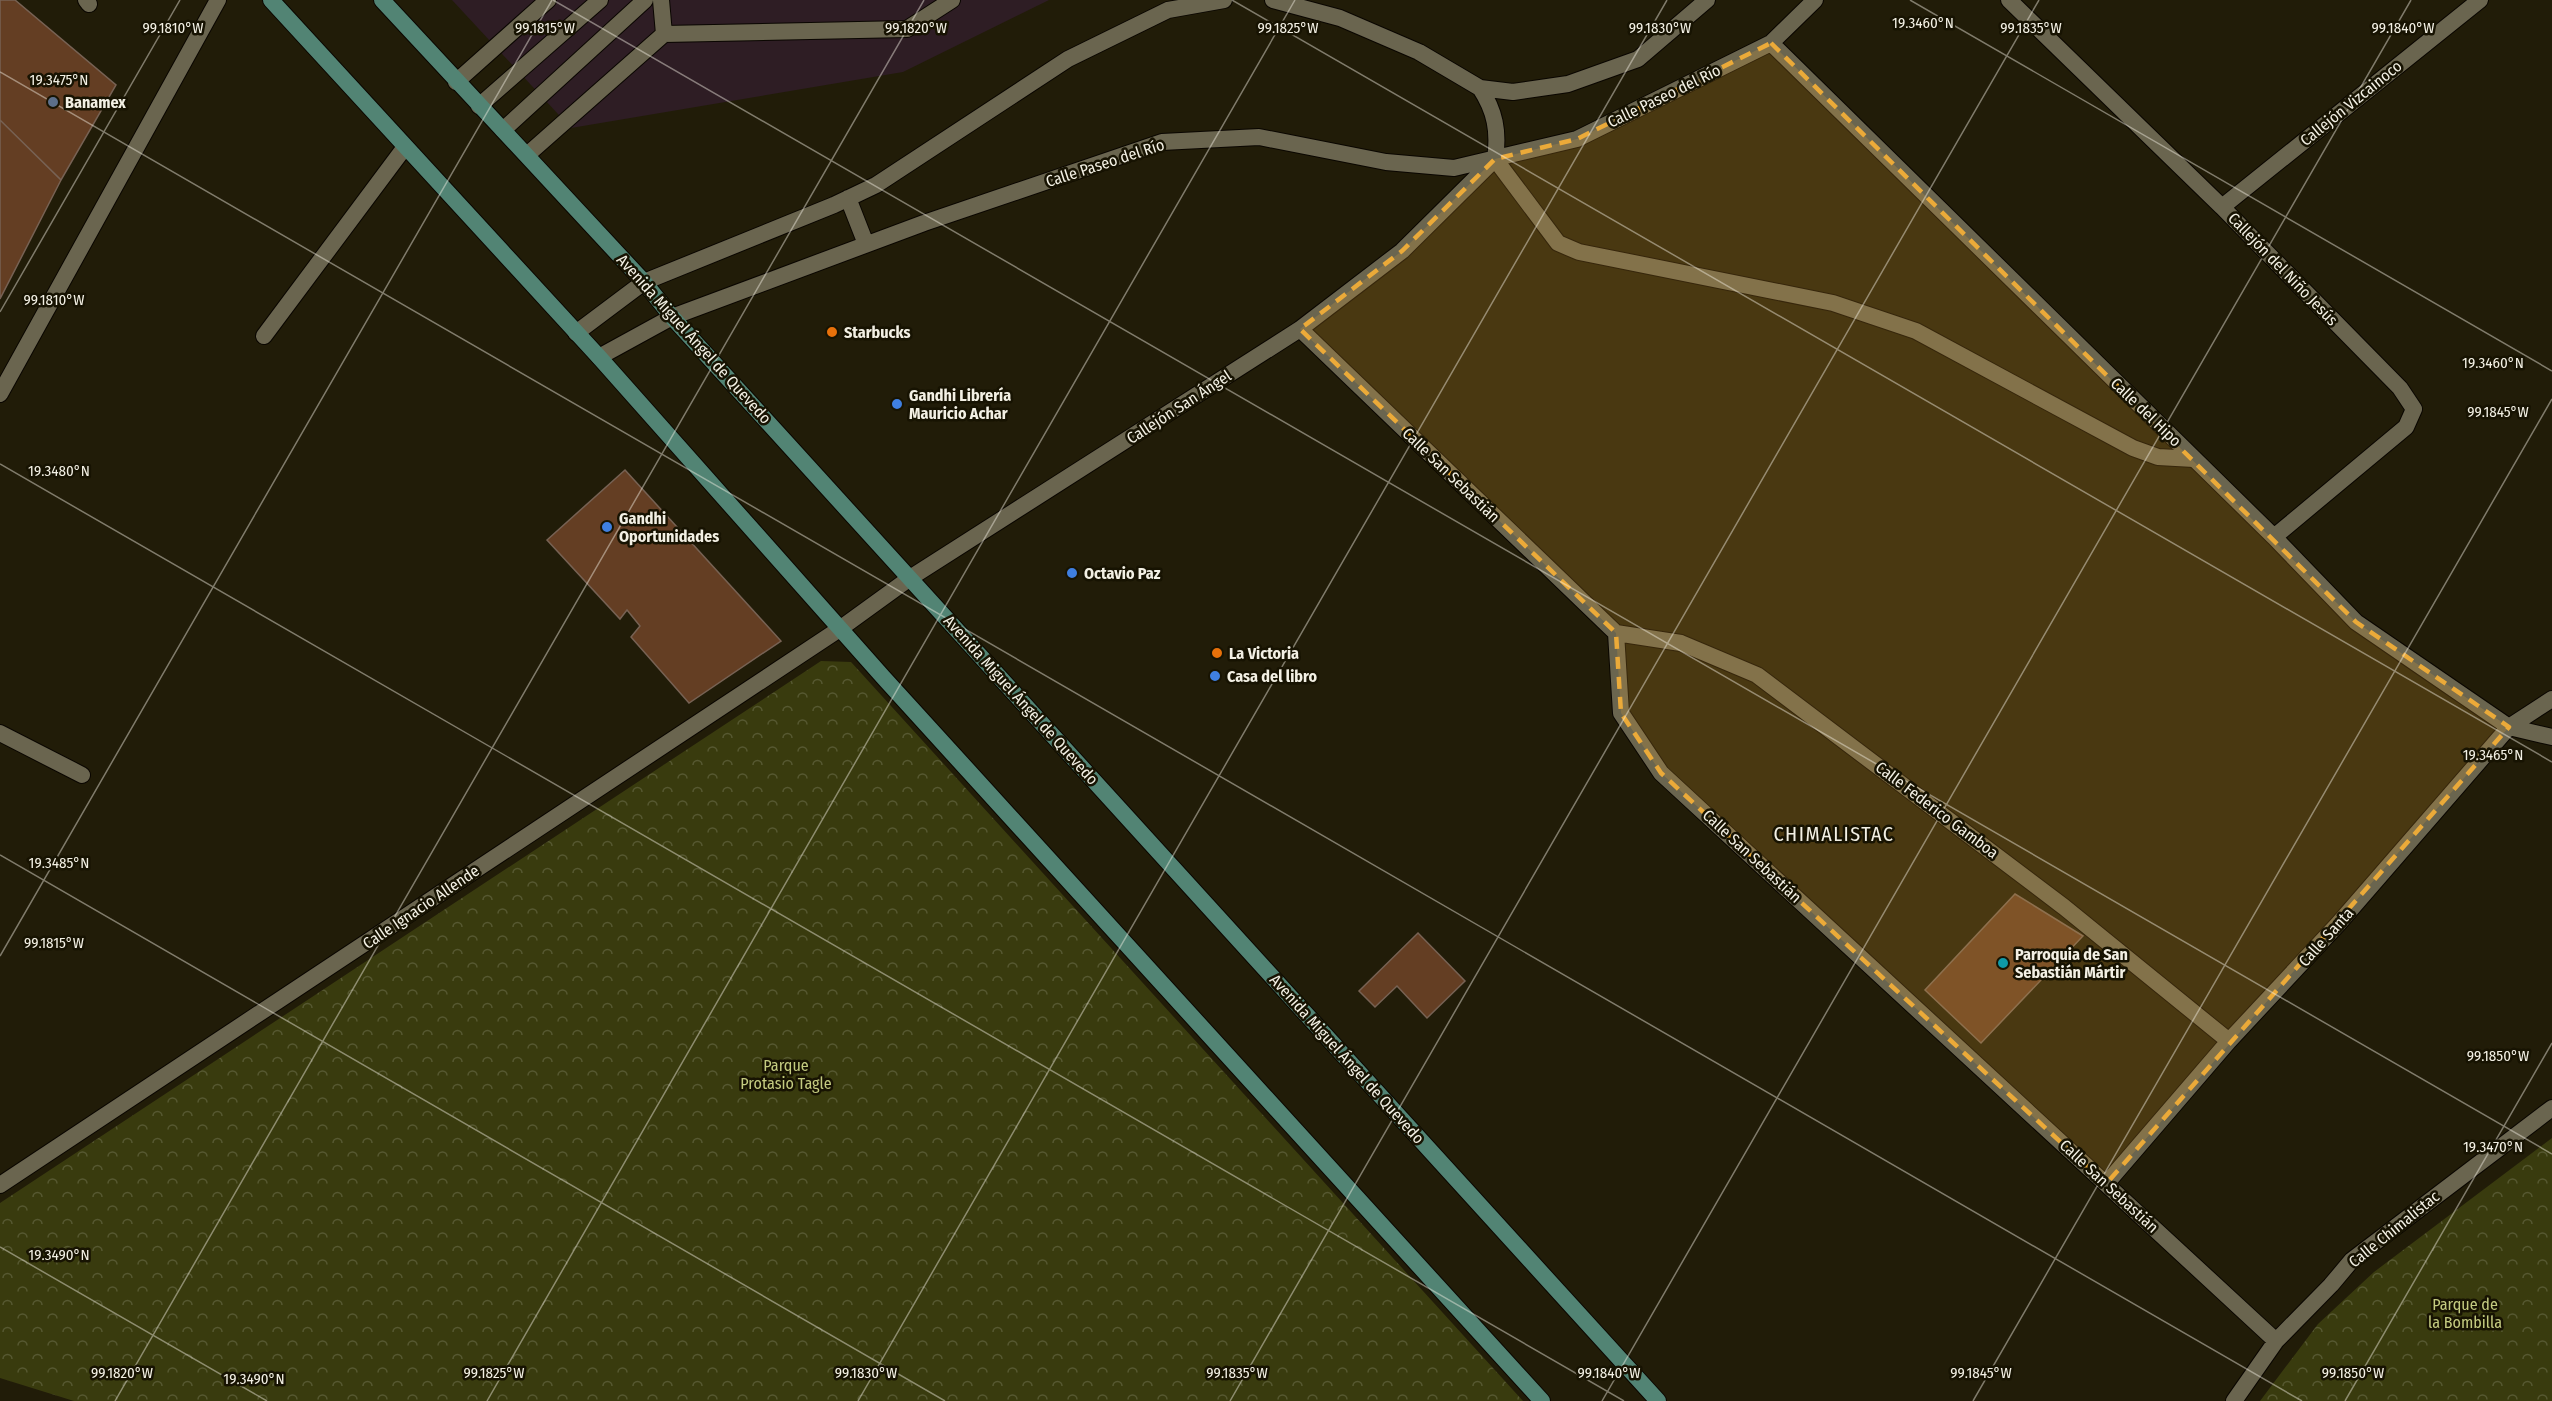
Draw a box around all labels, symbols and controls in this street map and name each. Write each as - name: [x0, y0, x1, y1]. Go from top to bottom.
- text: 19.3460°N: [1892, 14, 1954, 32]
- text: 99.1810°W: [142, 19, 204, 37]
- text: 99.1815°W: [515, 19, 575, 37]
- text: 99.1820°W: [885, 19, 947, 37]
- text: 99.1825°W: [1257, 19, 1319, 37]
- text: 99.1830°W: [1629, 19, 1691, 37]
- text: 99.1835°W: [2000, 19, 2062, 37]
- text: 99.1840°W: [2372, 19, 2434, 37]
- street label: Callejón Vizcainoco: [2296, 56, 2406, 150]
- street label: Calle Paseo del Río: [1604, 60, 1724, 132]
- text: 19.3475°N: [30, 71, 88, 89]
- place label: Banamex: [65, 93, 126, 112]
- marker: Banamex: [46, 95, 60, 109]
- street label: Calle Paseo del Río: [1043, 135, 1167, 191]
- street label: Callejón del Niño Jesús: [2224, 209, 2342, 330]
- street label: Avenida Miguel Ángel de Quevedo: [613, 250, 775, 428]
- text: 99.1810°W: [23, 291, 85, 309]
- place label: Starbucks: [844, 323, 911, 342]
- marker: Starbucks: [825, 325, 839, 339]
- text: 19.3460°N: [2462, 354, 2524, 372]
- street label: Callejón San Ángel: [1123, 366, 1235, 448]
- street label: Calle del Hipo: [2107, 374, 2185, 450]
- place label: Gandhi Librería Mauricio Achar: [909, 386, 1011, 423]
- marker: Gandhi Librería Mauricio Achar: [890, 397, 904, 411]
- text: 99.1845°W: [2467, 403, 2529, 421]
- street label: Calle San Sebastián: [1398, 424, 1504, 526]
- text: 19.3480°N: [28, 462, 90, 480]
- place label: Gandhi Oportunidades: [619, 509, 719, 546]
- marker: Gandhi Oportunidades: [600, 520, 614, 534]
- place label: Octavio Paz: [1084, 564, 1161, 583]
- marker: Octavio Paz: [1065, 566, 1079, 580]
- street label: Avenida Miguel Ángel de Quevedo: [940, 611, 1102, 789]
- place label: La Victoria: [1229, 644, 1299, 663]
- marker: La Victoria: [1210, 646, 1224, 660]
- place label: Casa del libro: [1227, 667, 1317, 686]
- marker: Casa del libro: [1208, 669, 1222, 683]
- text: 19.3465°N: [2463, 746, 2523, 764]
- street label: Calle Federico Gamboa: [1872, 758, 2002, 862]
- street label: Calle San Sebastián: [1699, 805, 1805, 907]
- district label: CHIMALISTAC: [1773, 822, 1895, 846]
- text: 19.3485°N: [29, 854, 89, 872]
- street label: Calle Ignacio Allende: [359, 861, 483, 953]
- street label: Calle Santa: [2295, 903, 2358, 970]
- text: 99.1815°W: [24, 934, 84, 952]
- place label: Parroquia de San Sebastián Mártir: [2015, 945, 2128, 982]
- marker: Parroquia de San Sebastián Mártir: [1996, 956, 2010, 970]
- street label: Avenida Miguel Ángel de Quevedo: [1266, 970, 1428, 1148]
- text: 99.1850°W: [2467, 1047, 2529, 1065]
- park label: Parque Protasio Tagle: [740, 1056, 832, 1093]
- street label: Calle San Sebastián: [2056, 1135, 2162, 1237]
- text: 19.3470°N: [2463, 1138, 2523, 1156]
- street label: Calle Chimalistac: [2345, 1187, 2443, 1271]
- text: 19.3490°N: [28, 1246, 90, 1264]
- park label: Parque de la Bombilla: [2428, 1295, 2502, 1332]
- text: 99.1820°W: [91, 1364, 153, 1382]
- text: 99.1825°W: [463, 1364, 525, 1382]
- text: 99.1830°W: [835, 1364, 897, 1382]
- text: 99.1835°W: [1206, 1364, 1268, 1382]
- text: 99.1840°W: [1578, 1364, 1640, 1382]
- text: 99.1845°W: [1950, 1364, 2012, 1382]
- text: 99.1850°W: [2322, 1364, 2384, 1382]
- text: 19.3490°N: [223, 1370, 285, 1388]

